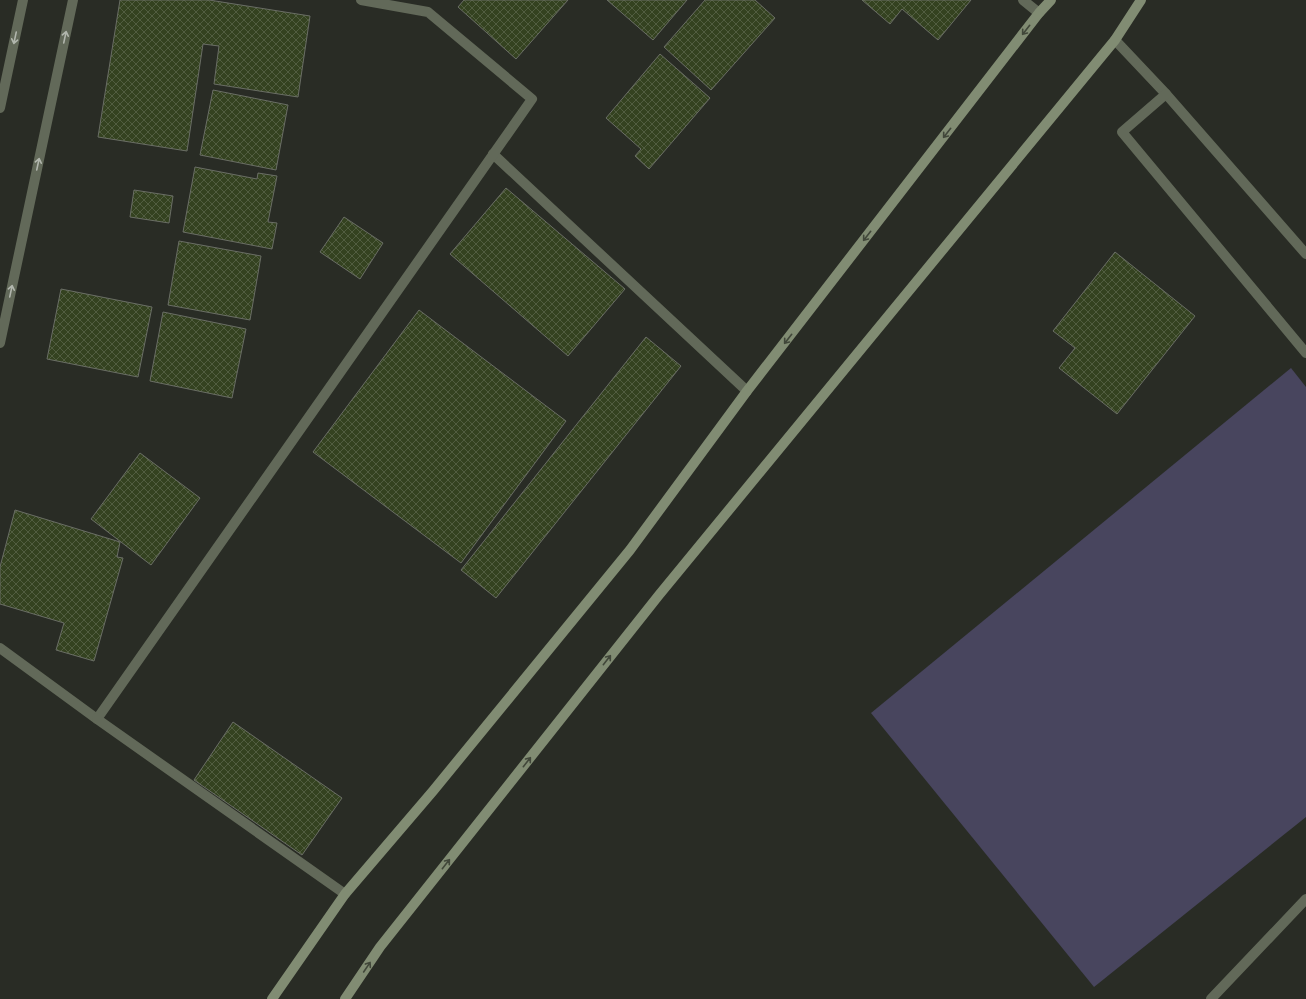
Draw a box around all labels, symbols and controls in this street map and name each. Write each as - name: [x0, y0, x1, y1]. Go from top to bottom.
- one-way arrow: [1022, 24, 1030, 35]
- one-way arrow: [11, 31, 19, 44]
- one-way arrow: [62, 31, 70, 44]
- one-way arrow: [942, 127, 951, 138]
- one-way arrow: [35, 158, 43, 171]
- one-way arrow: [863, 230, 871, 241]
- one-way arrow: [8, 285, 16, 298]
- one-way arrow: [784, 333, 792, 344]
- one-way arrow: [603, 654, 612, 665]
- one-way arrow: [522, 756, 531, 767]
- one-way arrow: [441, 858, 450, 869]
- one-way arrow: [362, 961, 371, 972]

